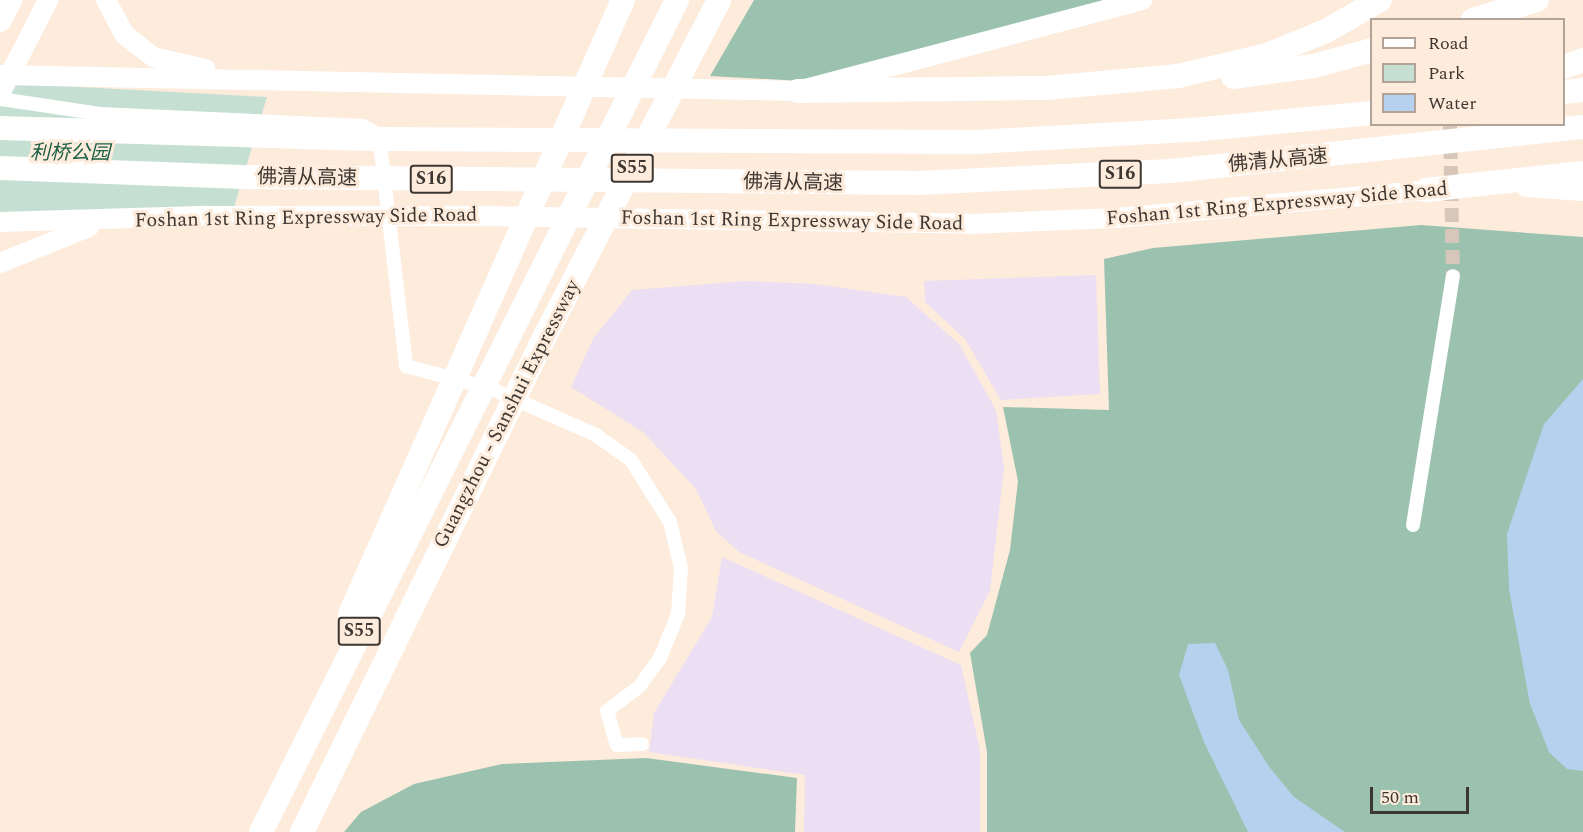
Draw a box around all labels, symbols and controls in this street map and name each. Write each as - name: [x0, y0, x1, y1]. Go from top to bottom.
- legend: [1370, 18, 1565, 126]
- text: Road: [1428, 30, 1469, 57]
- text: Park: [1428, 60, 1465, 87]
- text: Water: [1428, 90, 1476, 117]
- park label: 利桥公园: [30, 141, 110, 165]
- street label: 佛清从高速: [1227, 145, 1329, 177]
- road number: S55: [610, 153, 654, 183]
- road number: S16: [1098, 159, 1142, 189]
- road number: S16: [408, 164, 454, 194]
- street label: 佛清从高速: [257, 165, 357, 191]
- street label: 佛清从高速: [743, 170, 843, 196]
- street label: Foshan 1st Ring Expressway Side Road: [1105, 177, 1449, 231]
- street label: Foshan 1st Ring Expressway Side Road: [134, 203, 478, 233]
- street label: Foshan 1st Ring Expressway Side Road: [620, 206, 964, 236]
- street label: Guangzhou - Sanshui Expressway: [429, 276, 585, 552]
- road number: S55: [336, 616, 382, 646]
- scale bar: [1373, 775, 1472, 813]
- text: 50 m: [1381, 784, 1419, 811]

